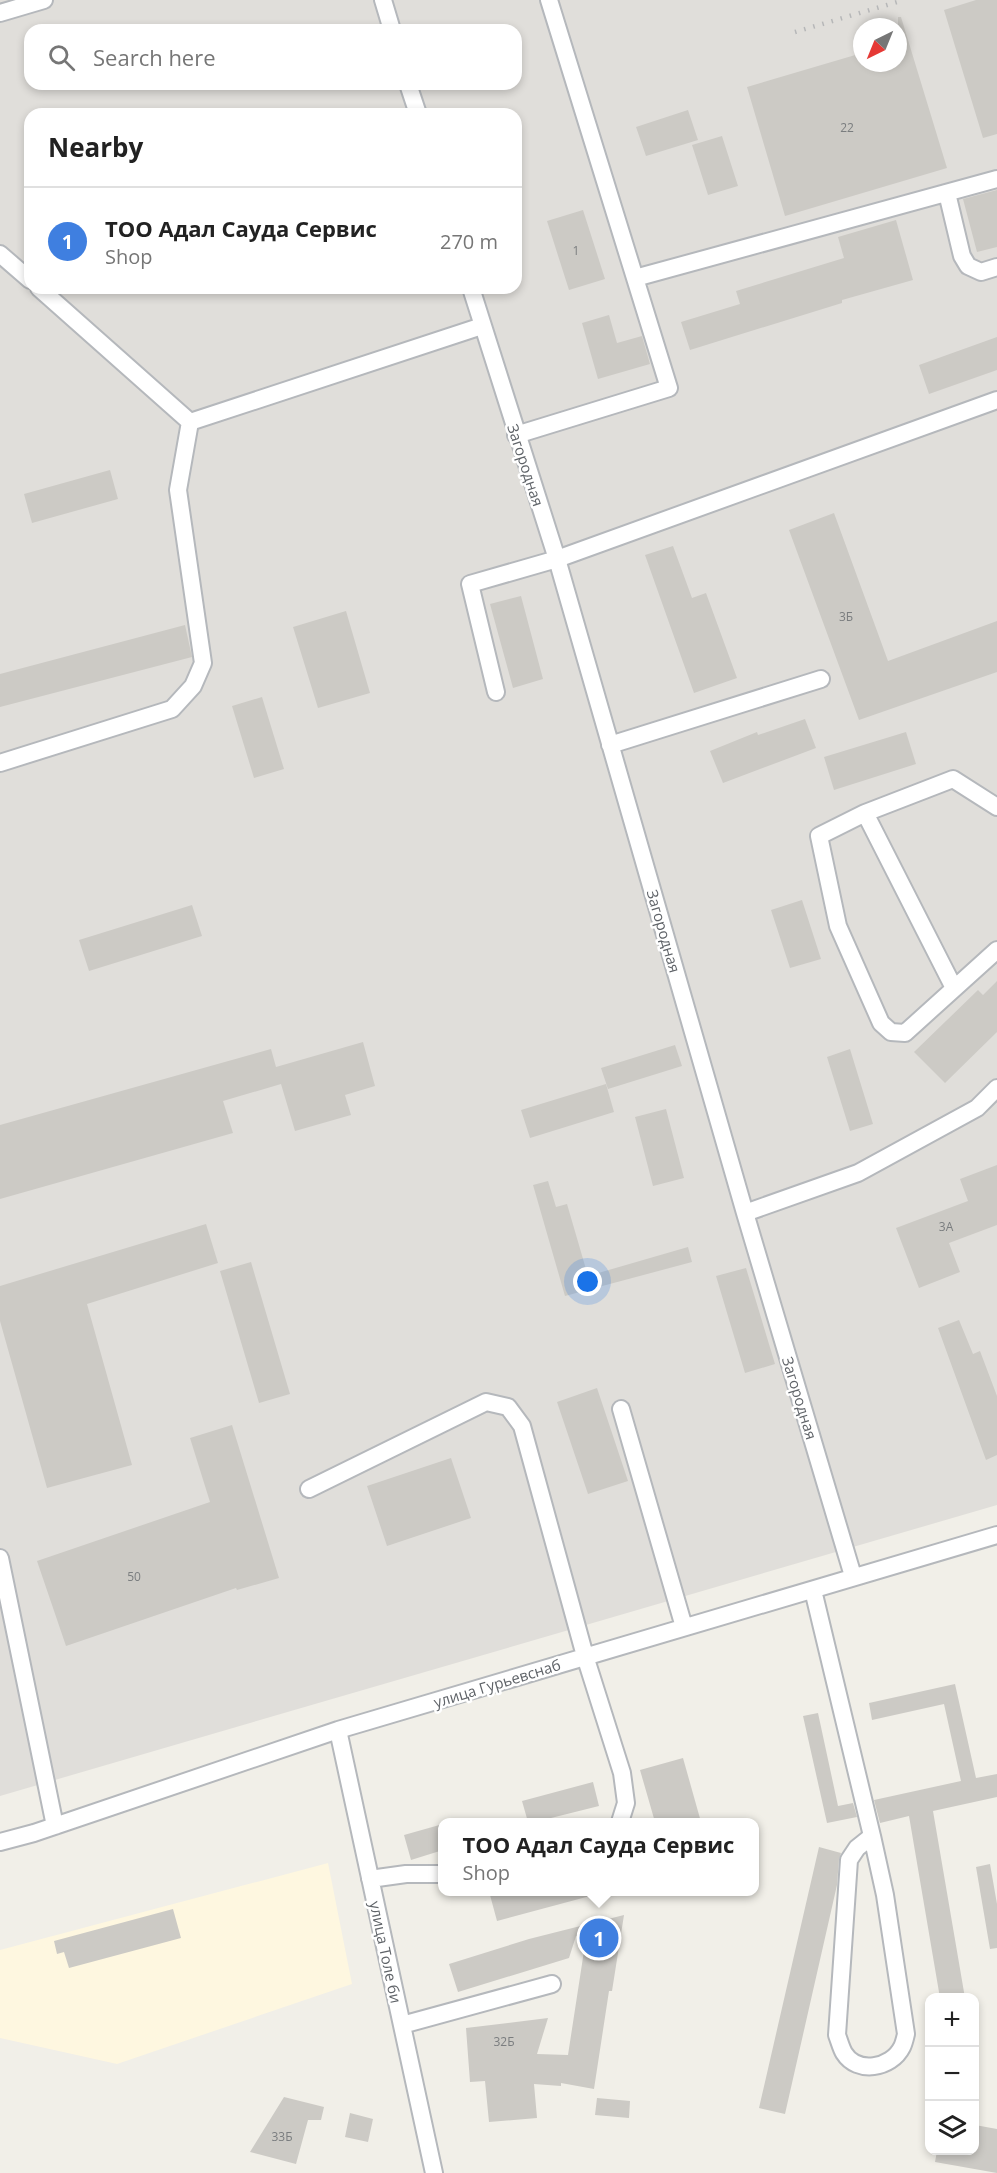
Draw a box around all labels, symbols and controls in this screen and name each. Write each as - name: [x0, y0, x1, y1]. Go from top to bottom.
- north arrow: [853, 18, 907, 72]
- search box: [24, 24, 522, 90]
- icon: search: [45, 41, 78, 74]
- text: Search here: [93, 42, 216, 72]
- house number: 22: [840, 119, 854, 136]
- text: Nearby: [48, 129, 143, 165]
- text: ТОО Адал Сауда Сервис: [105, 213, 377, 243]
- text: 1: [62, 228, 73, 255]
- text: 270 m: [440, 228, 498, 255]
- house number: 1: [573, 242, 579, 259]
- text: Shop: [105, 243, 153, 270]
- street label: Загородная: [503, 421, 549, 509]
- house number: 3Б: [839, 608, 853, 625]
- street label: Загородная: [643, 887, 685, 975]
- house number: 3А: [939, 1218, 954, 1235]
- your location: [573, 1267, 602, 1296]
- street label: Загородная: [778, 1354, 822, 1442]
- house number: 50: [127, 1568, 141, 1585]
- street label: улица Гурьевснаб: [431, 1654, 563, 1712]
- popup: [438, 1818, 759, 1896]
- text: ТОО Адал Сауда Сервис: [463, 1829, 734, 1859]
- text: Shop: [463, 1859, 510, 1886]
- street label: улица Толе би: [365, 1899, 407, 2005]
- pin: 1: [580, 1916, 618, 1960]
- map controls: [925, 1993, 979, 2155]
- button: +: [925, 1993, 979, 2047]
- house number: 32Б: [493, 2033, 515, 2050]
- button: −: [925, 2047, 979, 2101]
- button: layers: [925, 2101, 979, 2155]
- house number: 33Б: [271, 2128, 293, 2145]

